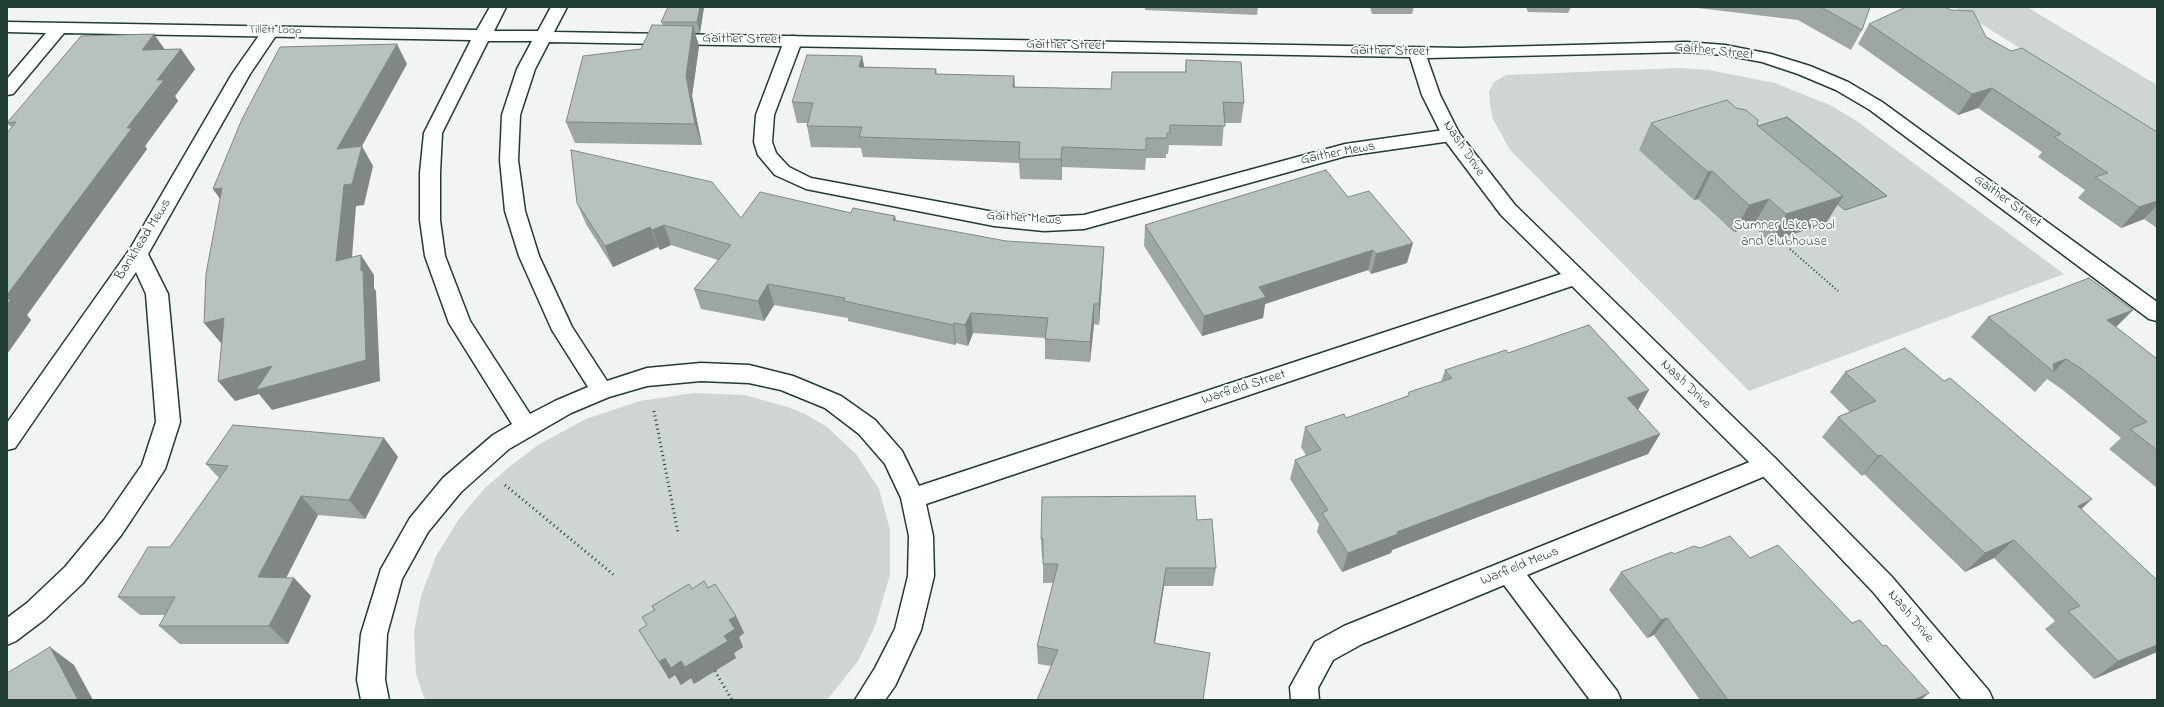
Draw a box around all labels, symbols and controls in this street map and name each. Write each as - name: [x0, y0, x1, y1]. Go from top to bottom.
- street label: Tillett Loop: [248, 23, 302, 39]
- street label: Gaither Street: [702, 31, 782, 49]
- street label: Gaither Street: [1026, 37, 1106, 55]
- street label: Gaither Street: [1674, 39, 1754, 65]
- street label: Gaither Street: [1350, 43, 1430, 61]
- street label: Nash Drive: [1438, 118, 1488, 180]
- street label: Gaither Mews: [1299, 139, 1377, 169]
- street label: Gaither Street: [1970, 172, 2044, 232]
- street label: Bankhead Mews: [112, 196, 176, 284]
- street label: Gaither Mews: [986, 208, 1062, 230]
- park label: Sumner Lake Pool and Clubhouse: [1733, 219, 1835, 252]
- street label: Nash Drive: [1656, 357, 1714, 413]
- street label: Warfield Street: [1200, 367, 1288, 409]
- street label: Warfield Mews: [1478, 544, 1562, 590]
- street label: Nash Drive: [1883, 587, 1937, 647]

